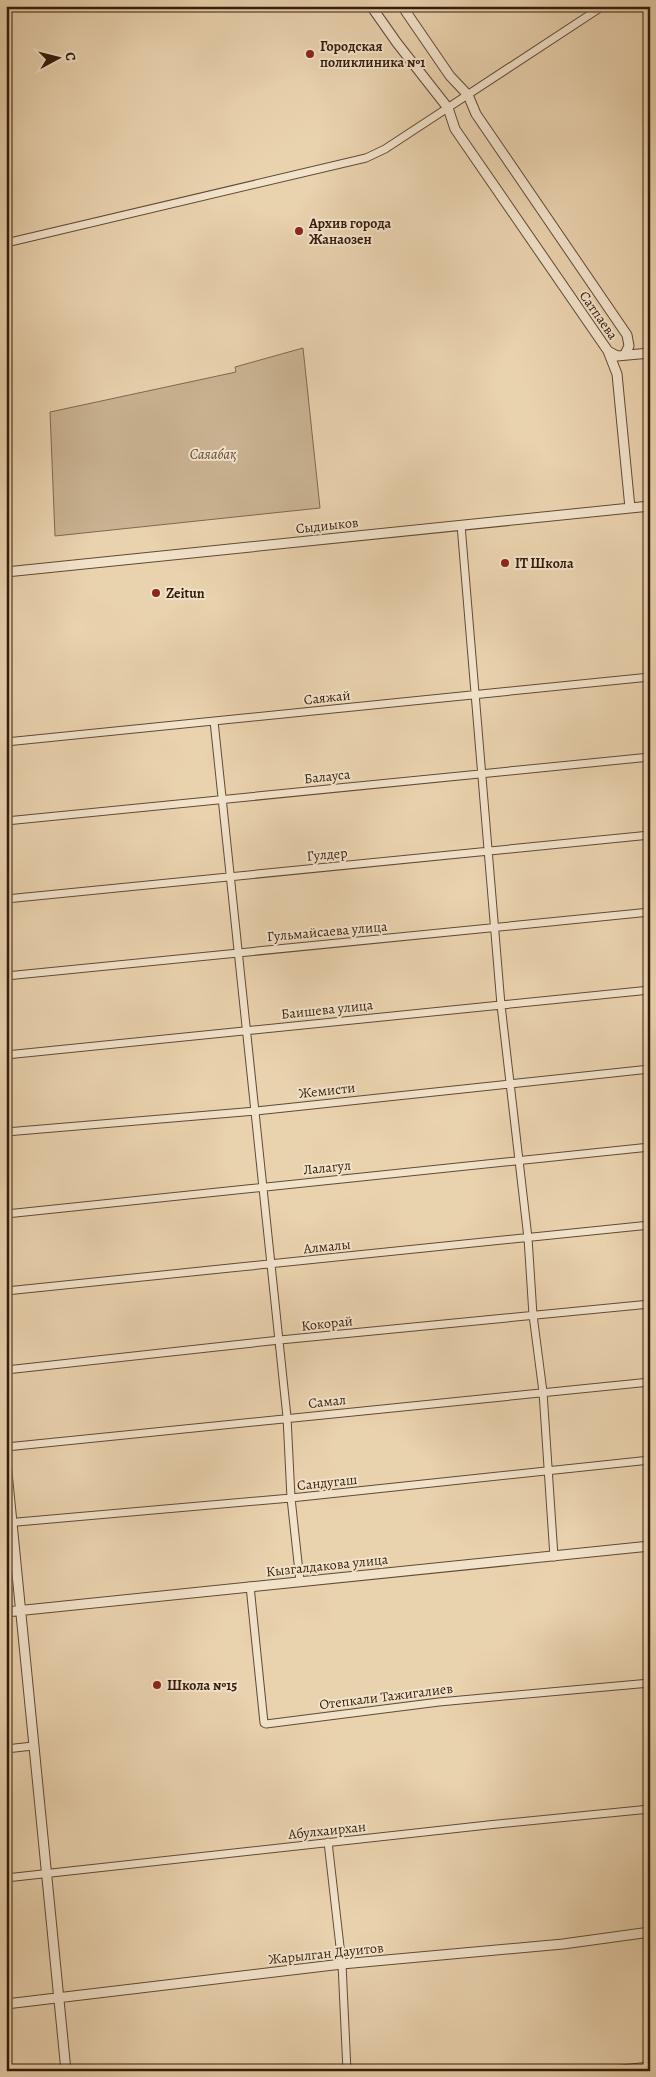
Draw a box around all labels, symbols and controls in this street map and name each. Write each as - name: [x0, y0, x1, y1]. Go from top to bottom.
- north arrow: [32, 32, 82, 82]
- place label: Городская поликлиника №1: [320, 37, 425, 72]
- marker: Городская поликлиника №1: [304, 48, 316, 60]
- text: С: [60, 51, 80, 62]
- place label: Архив города Жанаозен: [308, 214, 392, 249]
- marker: Архив города Жанаозен: [293, 225, 305, 237]
- street label: Сатпаева: [575, 287, 623, 344]
- park label: Саяабақ: [190, 445, 236, 464]
- street label: Сыдиыков: [295, 513, 360, 538]
- place label: IT Школа: [515, 554, 574, 573]
- marker: IT Школа: [499, 557, 511, 569]
- place label: Zeitun: [166, 584, 205, 603]
- marker: Zeitun: [150, 587, 162, 599]
- street label: Саяжай: [303, 686, 351, 709]
- street label: Балауса: [303, 765, 352, 788]
- street label: Гулдер: [306, 843, 348, 866]
- street label: Гульмайсаева улица: [266, 917, 389, 946]
- street label: Баишева улица: [280, 995, 375, 1024]
- street label: Жемисти: [298, 1078, 356, 1103]
- street label: Лалагул: [302, 1156, 352, 1179]
- street label: Алмалы: [302, 1235, 352, 1259]
- street label: Кокорай: [300, 1311, 354, 1336]
- street label: Самал: [307, 1390, 347, 1413]
- street label: Сандугаш: [296, 1470, 358, 1495]
- street label: Кызгалдакова улица: [265, 1550, 390, 1581]
- place label: Школа №15: [167, 1676, 237, 1695]
- marker: Школа №15: [151, 1679, 163, 1691]
- street label: Отепкали Тажигалиев: [318, 1679, 454, 1714]
- street label: Абулхаирхан: [286, 1817, 367, 1844]
- street label: Жарылган Дауитов: [268, 1938, 385, 1969]

